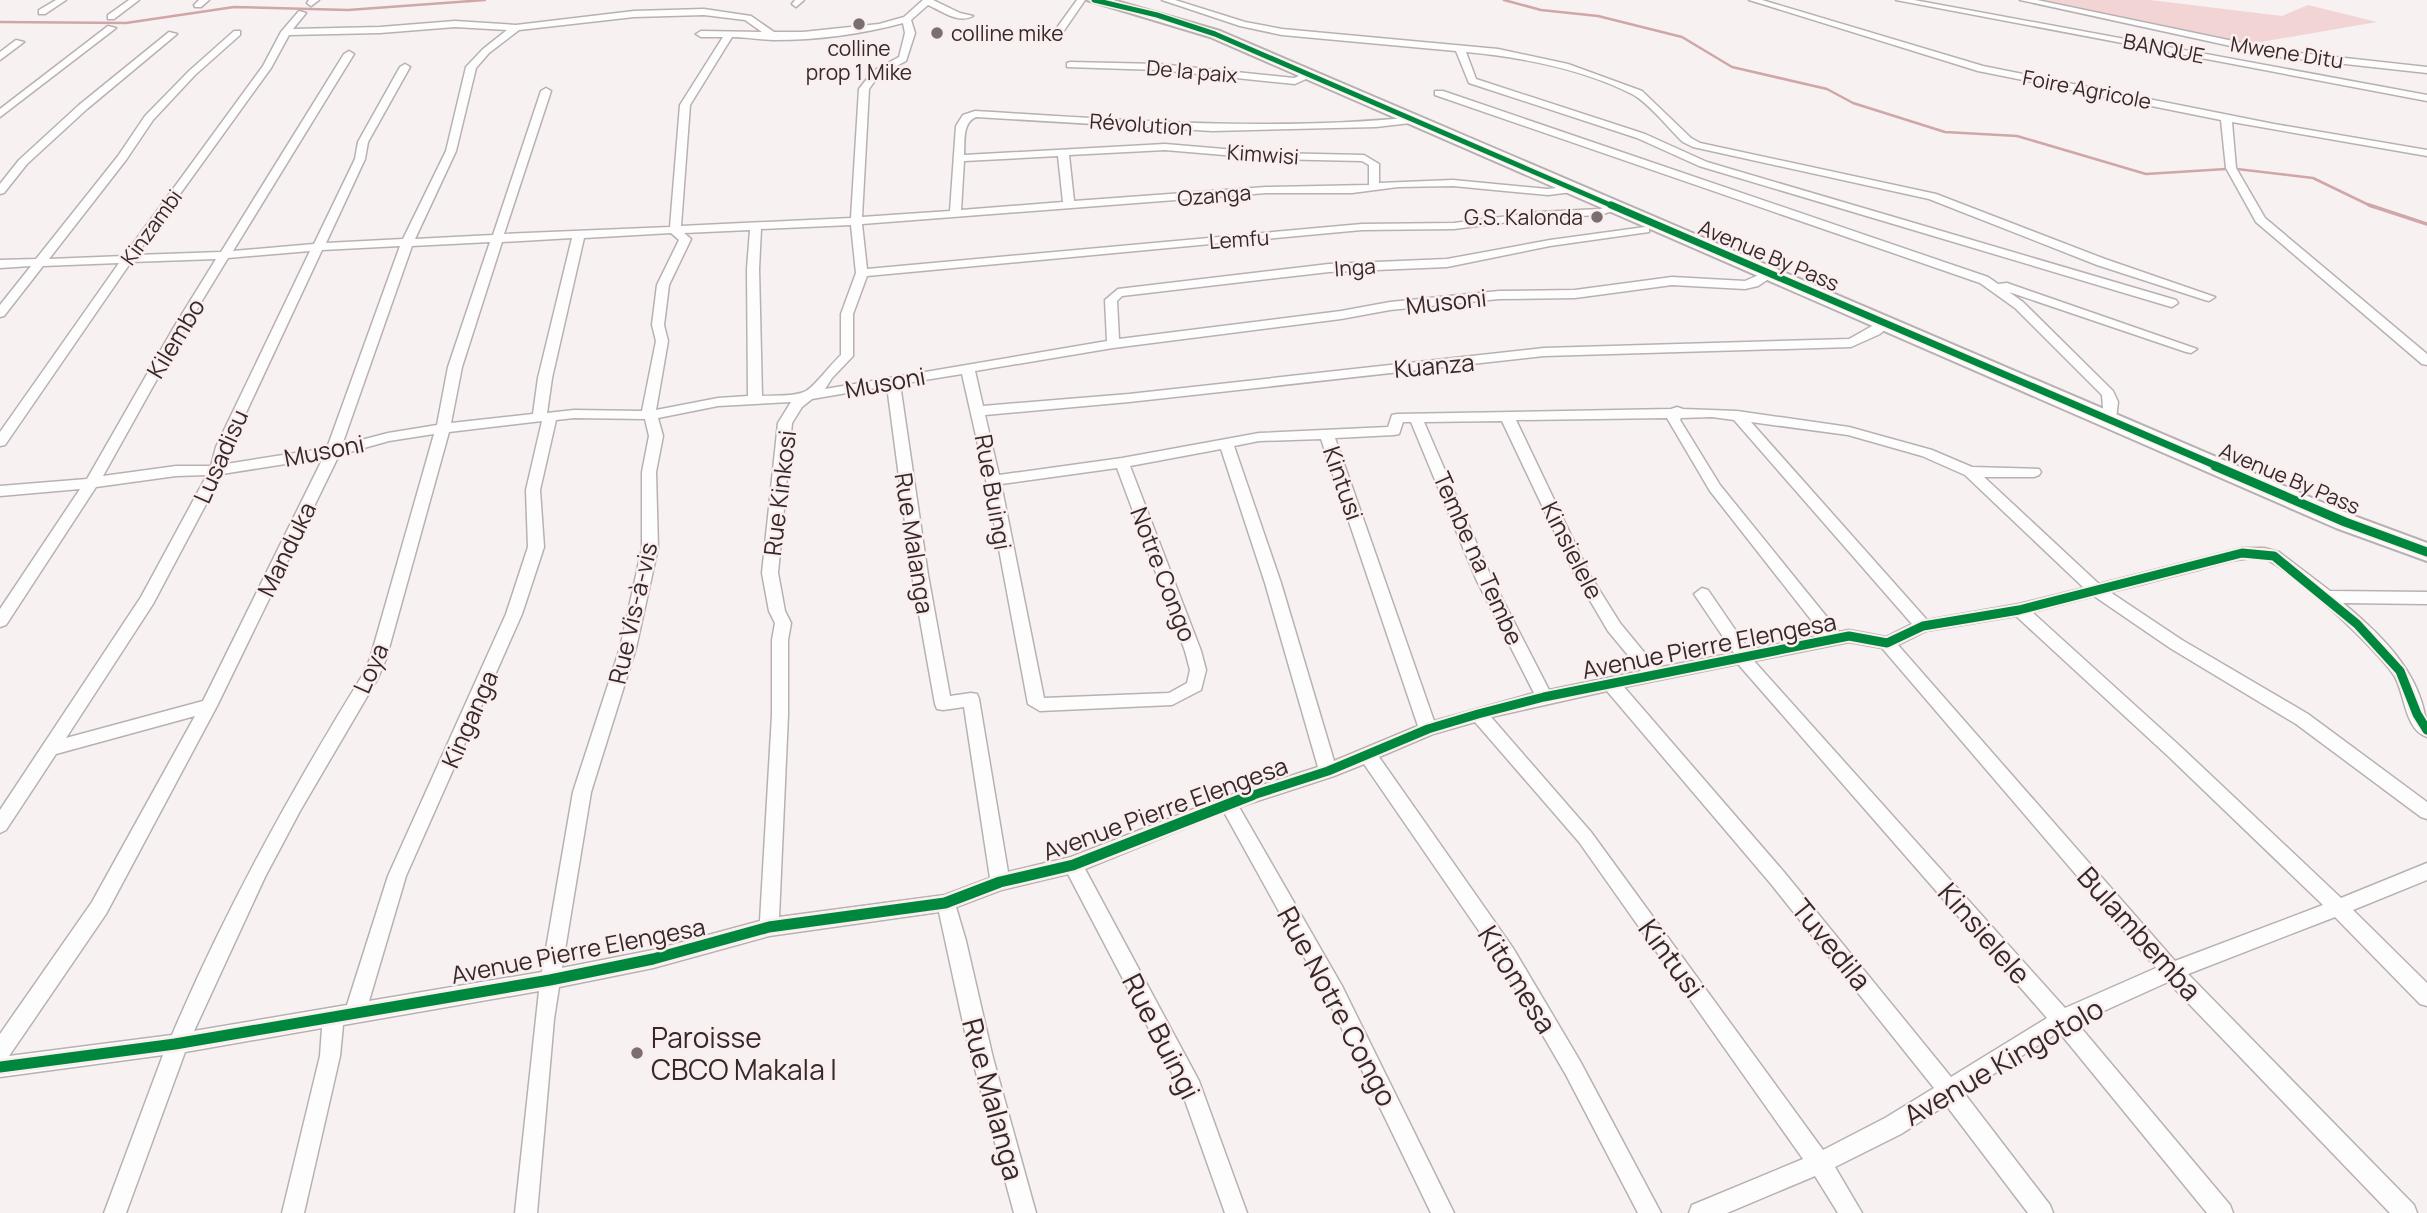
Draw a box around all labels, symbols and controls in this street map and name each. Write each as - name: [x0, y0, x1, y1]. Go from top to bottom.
- marker: colline prop 1 Mike: [851, 16, 867, 32]
- place label: colline mike: [951, 19, 1064, 47]
- marker: colline mike: [929, 25, 945, 41]
- street label: BANQUE: [2121, 26, 2207, 70]
- street label: Mwene Ditu: [2228, 29, 2346, 75]
- place label: colline prop 1 Mike: [806, 34, 912, 86]
- street label: De la paix: [1145, 53, 1239, 89]
- street label: Foire Agricole: [2020, 63, 2154, 115]
- street label: Révolution: [1088, 106, 1194, 142]
- street label: Kimwisi: [1226, 138, 1300, 170]
- street label: Ozanga: [1176, 178, 1252, 212]
- street label: Kinzambi: [114, 184, 188, 270]
- place label: G.S. Kalonda: [1464, 203, 1583, 231]
- marker: G.S. Kalonda: [1589, 209, 1605, 225]
- street label: Avenue By Pass: [1694, 213, 1844, 297]
- street label: Lemfu: [1208, 223, 1270, 255]
- street label: Inga: [1333, 252, 1377, 282]
- street label: Musoni: [1404, 280, 1488, 322]
- street label: Kilembo: [138, 292, 212, 384]
- street label: Kuanza: [1392, 345, 1476, 385]
- street label: Musoni: [842, 359, 928, 405]
- street label: Lusadisu: [185, 404, 255, 508]
- street label: Musoni: [281, 426, 367, 474]
- street label: Rue Kinkosi: [755, 428, 803, 558]
- street label: Rue Buingi: [968, 432, 1020, 552]
- street label: Avenue By Pass: [2215, 436, 2365, 520]
- street label: Kintusi: [1316, 442, 1372, 524]
- street label: Tembe na Tembe: [1426, 466, 1532, 650]
- street label: Rue Malanga: [888, 470, 942, 616]
- street label: Kinsielele: [1534, 495, 1612, 605]
- street label: Manduka: [249, 496, 323, 602]
- street label: Notre Congo: [1123, 502, 1205, 646]
- street label: Rue Vis-à-vis: [600, 539, 664, 687]
- street label: Avenue Pierre Elengesa: [1579, 604, 1839, 686]
- street label: Loya: [344, 638, 396, 698]
- street label: Kinganga: [433, 665, 505, 773]
- street label: Avenue Pierre Elengesa: [1038, 748, 1292, 868]
- street label: Bulambemba: [2070, 858, 2210, 1008]
- street label: Kinsielele: [1930, 874, 2040, 992]
- street label: Tuvedila: [1784, 890, 1880, 998]
- street label: Rue Notre Congo: [1269, 899, 1407, 1113]
- street label: Avenue Pierre Elengesa: [448, 909, 708, 991]
- street label: Kintusi: [1631, 911, 1713, 1005]
- street label: Kitomesa: [1470, 918, 1566, 1040]
- street label: Rue Buingi: [1114, 967, 1210, 1105]
- street label: Avenue Kingotolo: [1896, 988, 2110, 1134]
- street label: Rue Malanga: [954, 1014, 1034, 1184]
- place label: Paroisse CBCO Makala I: [651, 1018, 837, 1088]
- marker: Paroisse CBCO Makala I: [629, 1045, 645, 1061]

